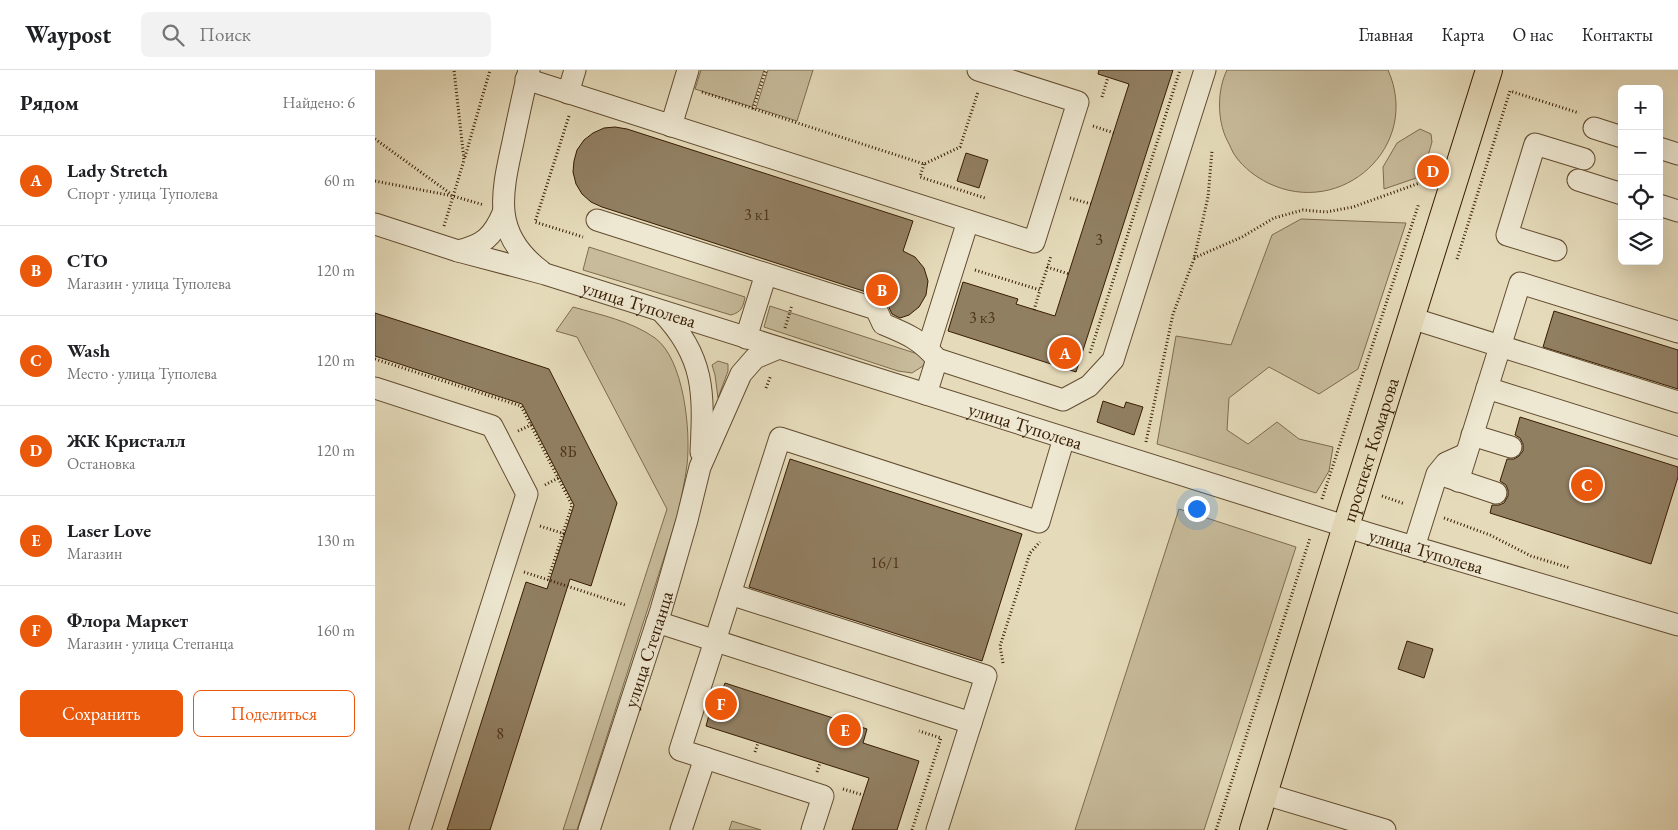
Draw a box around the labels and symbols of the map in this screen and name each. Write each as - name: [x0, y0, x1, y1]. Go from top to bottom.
- pin: D: [1417, 152, 1449, 190]
- house number: 3 к1: [744, 204, 770, 225]
- house number: 3: [1095, 229, 1103, 250]
- pin: B: [866, 271, 898, 309]
- street label: улица Туполева: [579, 274, 699, 334]
- house number: 3 к3: [969, 307, 995, 328]
- pin: A: [1049, 334, 1081, 372]
- street label: проспект Комарова: [1336, 374, 1405, 525]
- street label: улица Туполева: [965, 396, 1086, 456]
- house number: 8Б: [559, 441, 577, 462]
- pin: C: [1571, 466, 1603, 504]
- your location: [1184, 496, 1210, 522]
- street label: улица Туполева: [1366, 522, 1487, 580]
- house number: 16/1: [870, 552, 900, 573]
- street label: улица Степанца: [618, 588, 679, 711]
- pin: F: [705, 685, 737, 723]
- pin: E: [829, 711, 861, 749]
- house number: 8: [496, 723, 504, 744]

